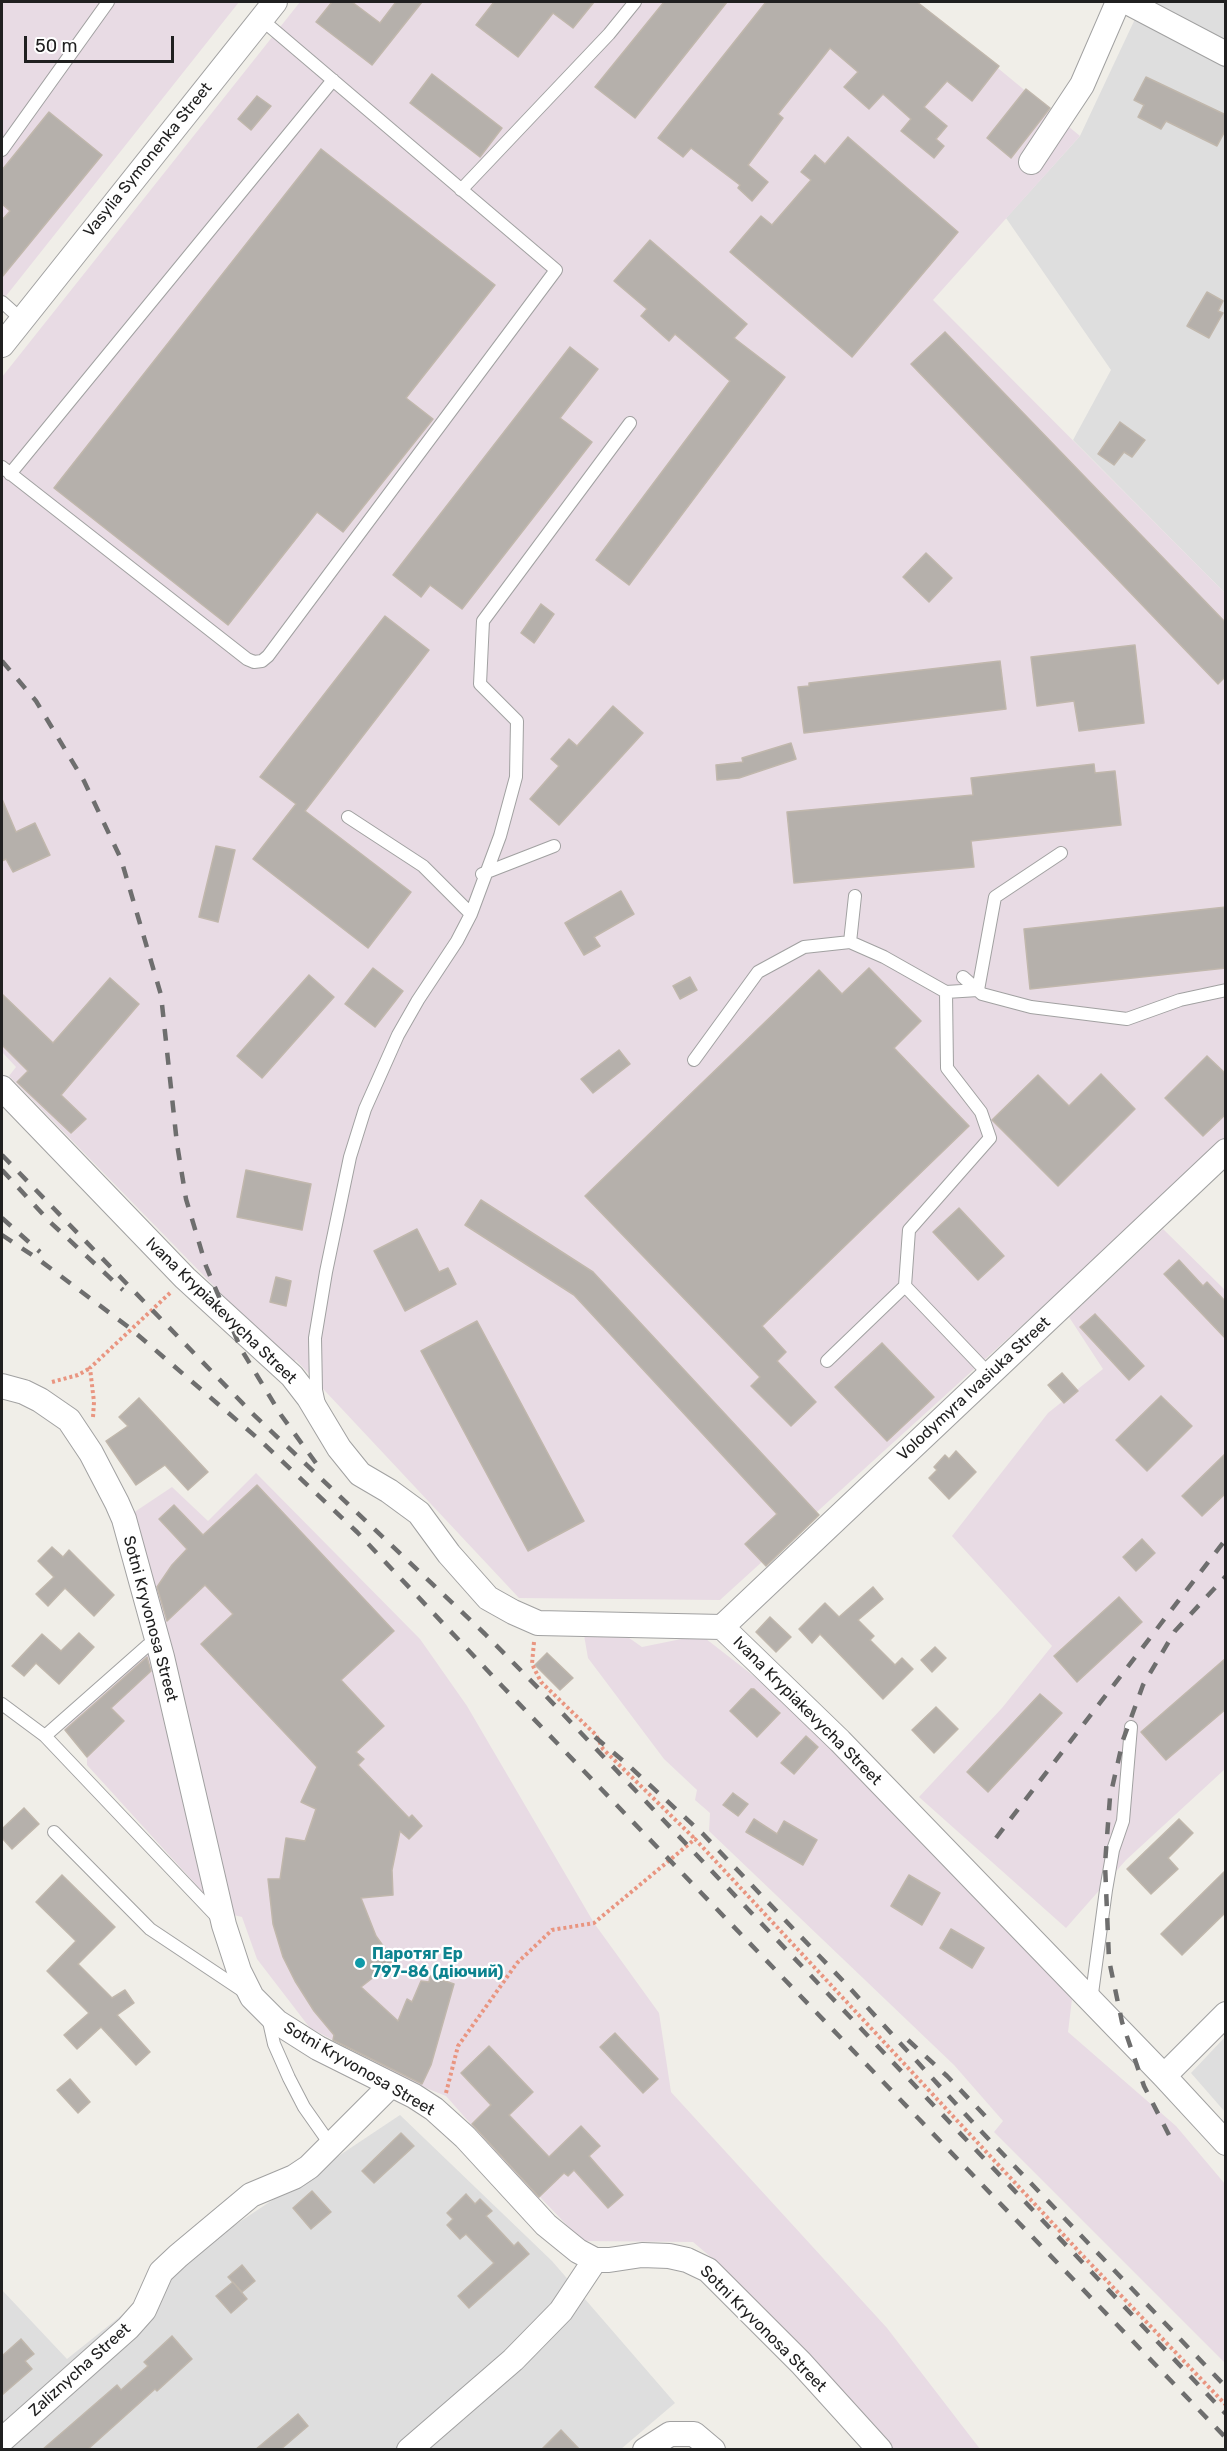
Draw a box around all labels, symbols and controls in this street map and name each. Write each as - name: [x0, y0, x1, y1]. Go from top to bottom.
- scale bar: [27, 24, 177, 62]
- text: 50 m: [35, 35, 78, 57]
- street label: Vasylia Symonenka Street: [80, 79, 216, 241]
- street label: Ivana Krypiakevycha Street: [142, 1234, 300, 1388]
- street label: Volodymyra Ivasiuka Street: [893, 1313, 1055, 1465]
- street label: Sotni Kryvonosa Street: [119, 1534, 181, 1704]
- street label: Ivana Krypiakevycha Street: [729, 1633, 885, 1789]
- place label: Паротяг Ер 797-86 (діючий): [372, 1944, 503, 1982]
- marker: Паротяг Ер 797-86 (діючий): [353, 1956, 367, 1970]
- street label: Sotni Kryvonosa Street: [280, 2018, 438, 2120]
- street label: Sotni Kryvonosa Street: [696, 2262, 830, 2396]
- street label: Zaliznycha Street: [25, 2319, 135, 2421]

